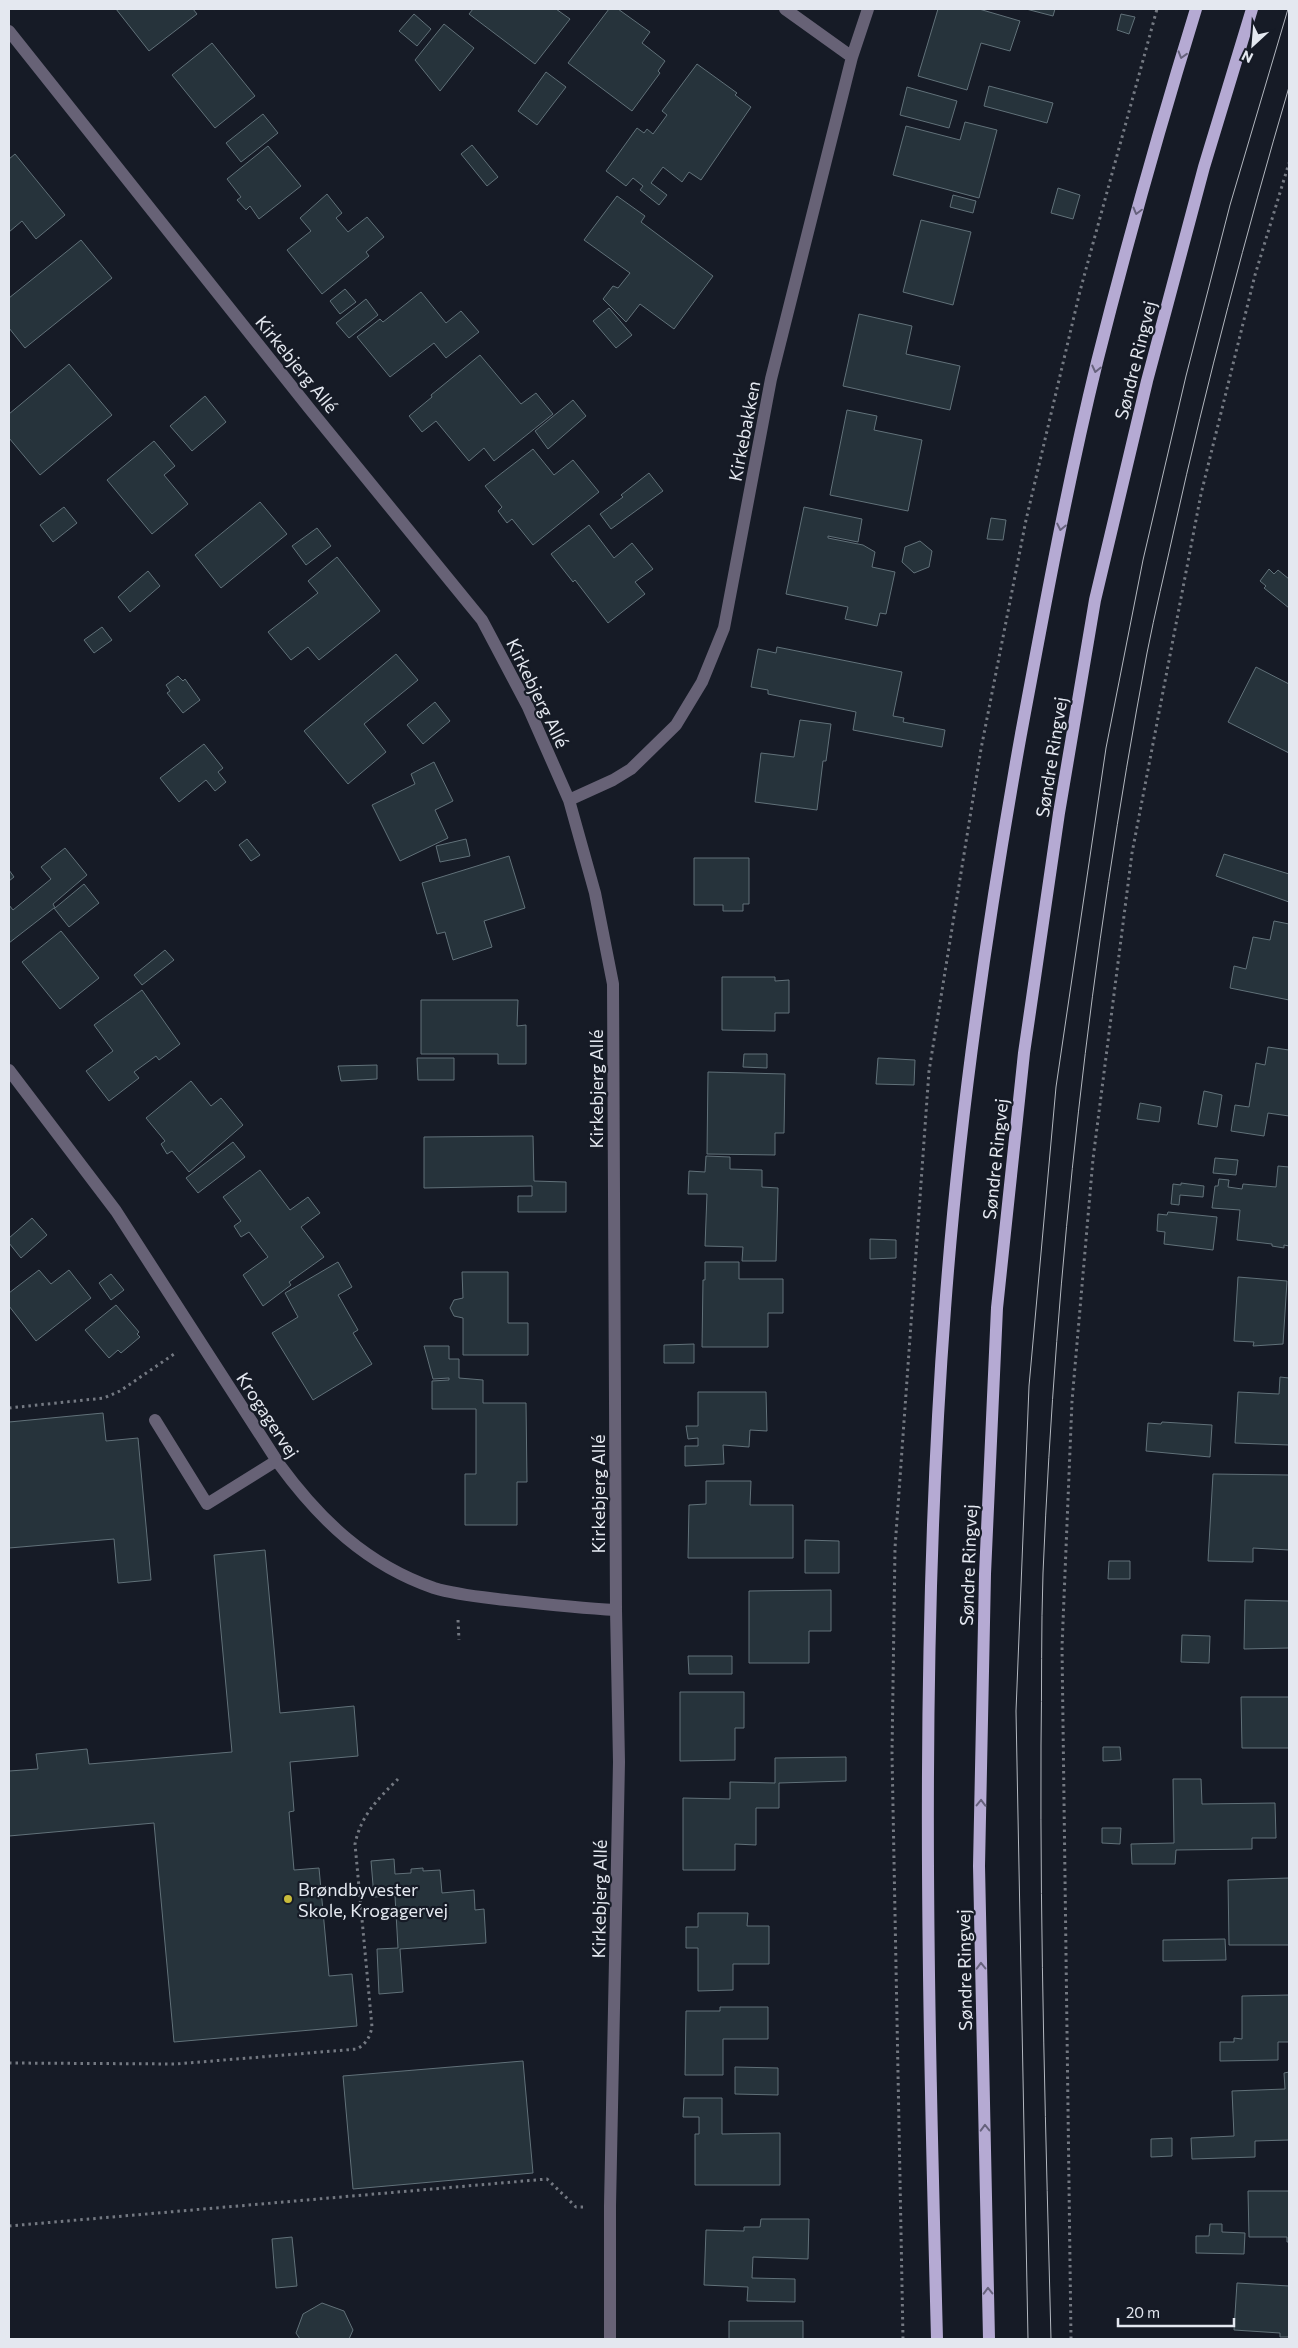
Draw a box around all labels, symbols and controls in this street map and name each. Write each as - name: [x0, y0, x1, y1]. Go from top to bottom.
- north arrow: [1228, 20, 1278, 70]
- text: N: [1239, 47, 1256, 67]
- one-way arrow: [1177, 51, 1187, 59]
- one-way arrow: [1132, 207, 1143, 216]
- street label: Søndre Ringvej: [1110, 298, 1160, 422]
- street label: Kirkebjerg Allé: [251, 311, 343, 417]
- one-way arrow: [1091, 364, 1102, 373]
- street label: Kirkebakken: [723, 379, 765, 483]
- one-way arrow: [1056, 523, 1067, 532]
- street label: Kirkebjerg Allé: [502, 635, 574, 751]
- street label: Søndre Ringvej: [1031, 695, 1071, 819]
- street label: Kirkebjerg Allé: [585, 1030, 607, 1148]
- street label: Søndre Ringvej: [978, 1097, 1012, 1221]
- street label: Krogagervej: [232, 1368, 304, 1462]
- street label: Kirkebjerg Allé: [587, 1435, 609, 1553]
- street label: Søndre Ringvej: [955, 1504, 981, 1626]
- one-way arrow: [975, 1799, 986, 1807]
- street label: Kirkebjerg Allé: [587, 1839, 611, 1959]
- place label: Brøndbyvester Skole, Krogagervej: [298, 1878, 448, 1921]
- marker: Brøndbyvester Skole, Krogagervej: [282, 1893, 294, 1905]
- street label: Søndre Ringvej: [952, 1909, 976, 2031]
- one-way arrow: [976, 1961, 987, 1969]
- one-way arrow: [980, 2124, 990, 2132]
- one-way arrow: [983, 2286, 994, 2294]
- scale bar: [1118, 2296, 1234, 2328]
- text: 20 m: [1126, 2303, 1160, 2321]

